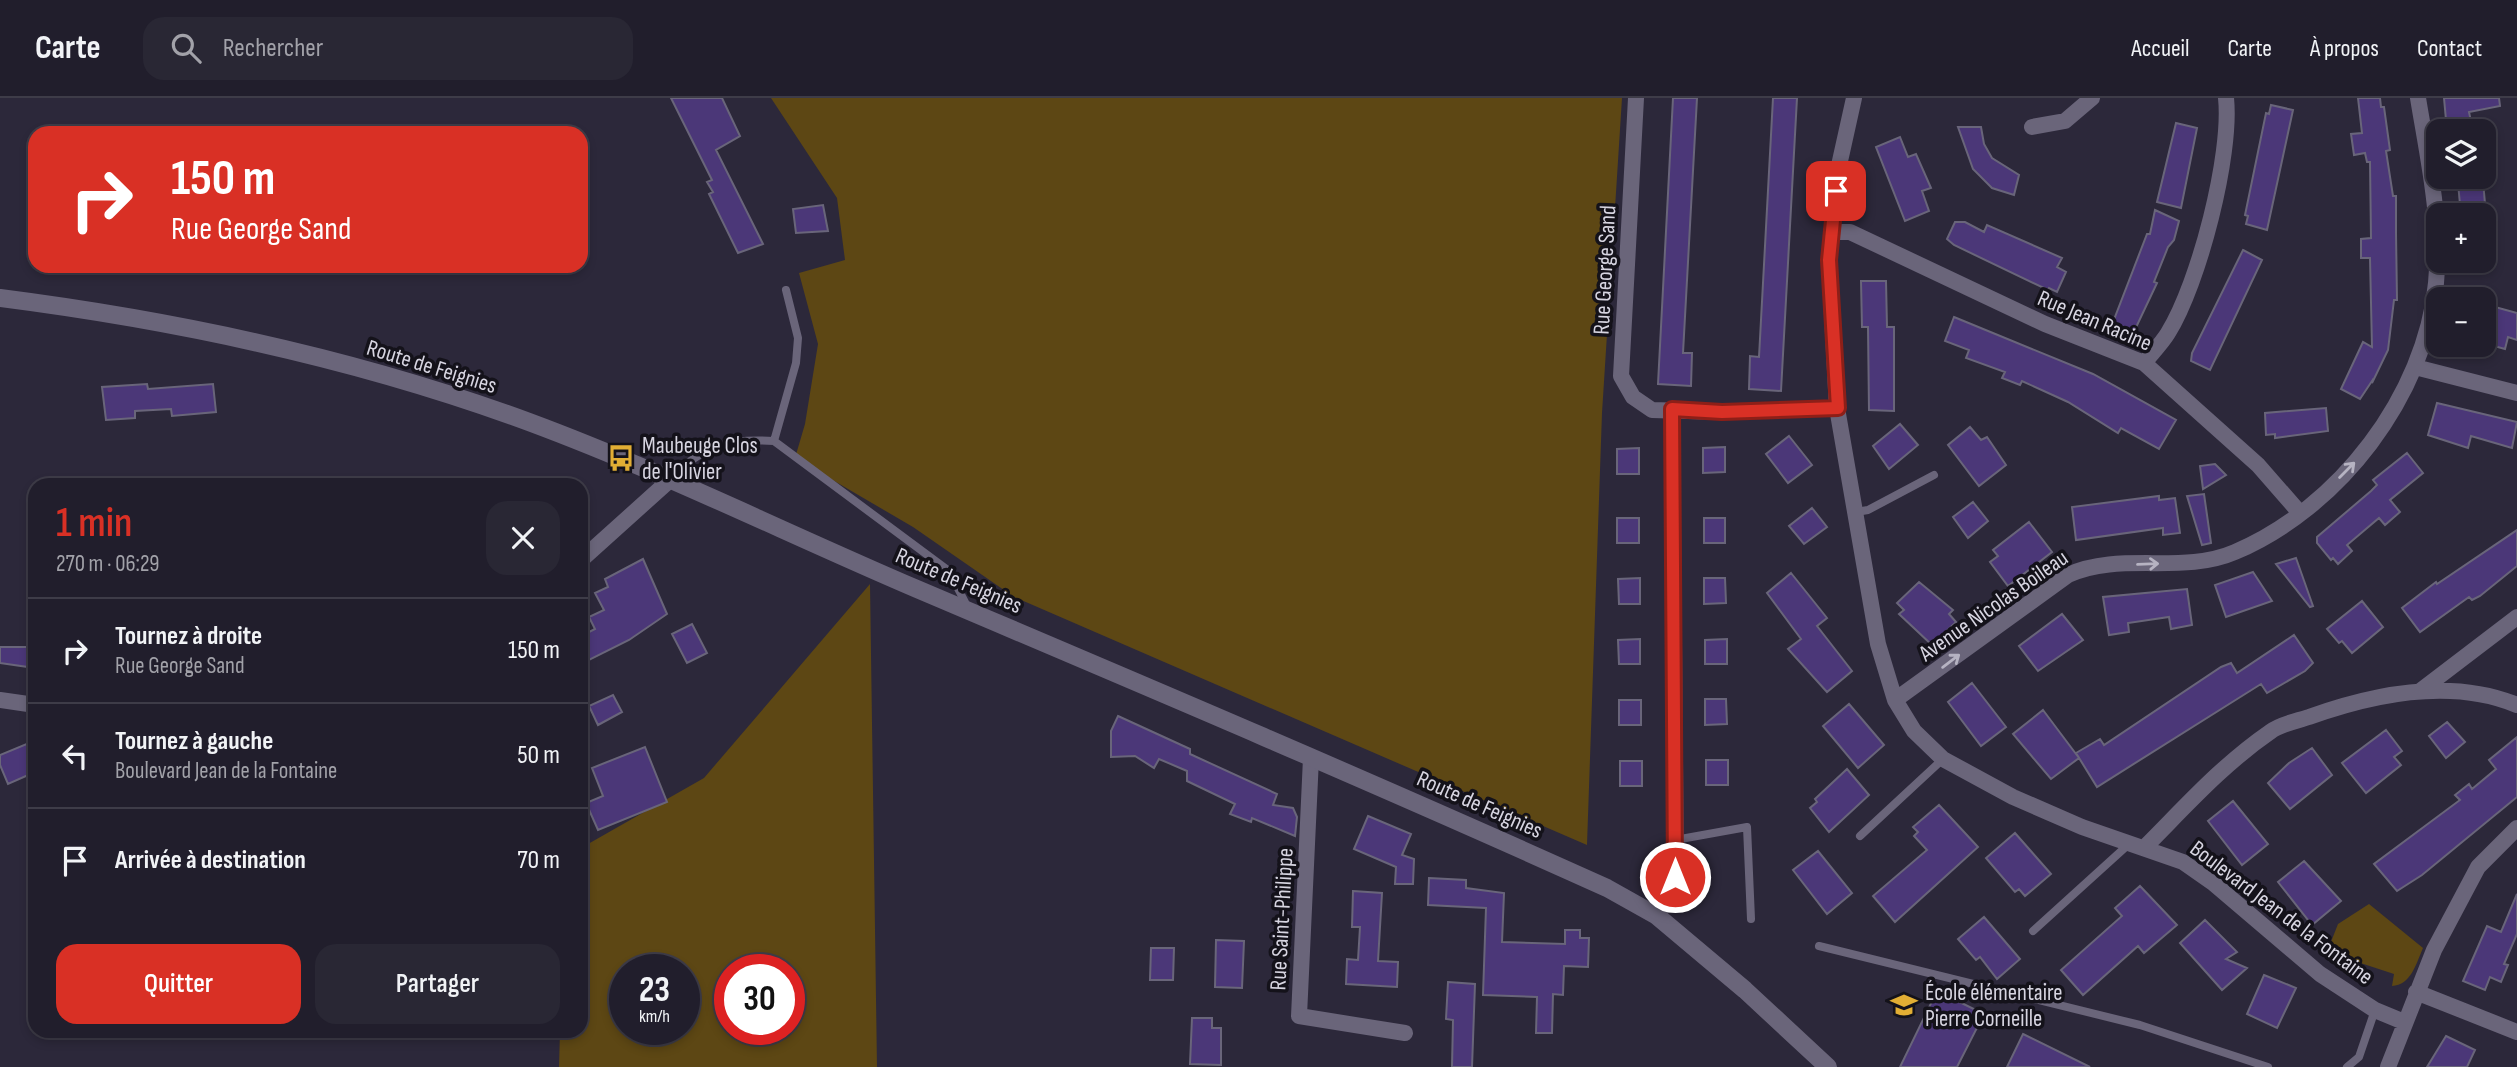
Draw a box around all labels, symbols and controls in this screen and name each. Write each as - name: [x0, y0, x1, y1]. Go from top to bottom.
- search box: [143, 17, 633, 80]
- text: Carte: [35, 28, 101, 68]
- icon: search: [167, 29, 205, 67]
- text: Rechercher: [223, 33, 323, 64]
- text: Accueil: [2131, 34, 2190, 63]
- text: Carte: [2228, 34, 2272, 63]
- text: À propos: [2310, 34, 2379, 63]
- text: Contact: [2417, 34, 2482, 63]
- map controls: [2426, 119, 2496, 357]
- button: layers: [2426, 119, 2496, 189]
- text: 150 m: [171, 150, 275, 209]
- icon: right: [56, 154, 147, 245]
- pin: [1806, 161, 1866, 221]
- icon: arrive: [1817, 172, 1855, 210]
- button: +: [2426, 203, 2496, 273]
- street label: Rue George Sand: [1588, 205, 1622, 335]
- text: Rue George Sand: [171, 210, 351, 249]
- street label: Rue Jean Racine: [2033, 284, 2156, 357]
- button: −: [2426, 287, 2496, 357]
- street label: Route de Feignies: [363, 334, 500, 400]
- place label: Maubeuge Clos de l'Olivier: [642, 432, 758, 486]
- bus stop icon: Maubeuge Clos de l'Olivier: [606, 443, 636, 473]
- one-way arrow: [2338, 462, 2355, 479]
- text: 1 min: [56, 498, 132, 549]
- button: close: [486, 501, 560, 575]
- street label: Route de Feignies: [891, 542, 1026, 620]
- street label: Avenue Nicolas Boileau: [1913, 544, 2074, 668]
- text: 270 m · 06:29: [56, 550, 160, 578]
- one-way arrow: [2137, 557, 2160, 571]
- text: Tournez à droite: [115, 621, 262, 652]
- icon: right: [56, 632, 94, 670]
- text: 150 m: [508, 635, 560, 666]
- text: Rue George Sand: [115, 652, 245, 680]
- one-way arrow: [1942, 654, 1960, 669]
- text: Tournez à gauche: [115, 726, 273, 757]
- icon: left: [56, 737, 94, 775]
- text: 50 m: [517, 740, 560, 771]
- text: Boulevard Jean de la Fontaine: [115, 757, 337, 785]
- street label: Route de Feignies: [1412, 765, 1547, 845]
- street label: Boulevard Jean de la Fontaine: [2184, 835, 2379, 991]
- position arrow: [1638, 840, 1712, 914]
- icon: arrive: [56, 842, 94, 880]
- text: Arrivée à destination: [115, 845, 306, 876]
- text: 70 m: [517, 845, 560, 876]
- street label: Rue Saint-Philippe: [1264, 847, 1300, 991]
- button: Quitter: [56, 944, 301, 1024]
- button: Partager: [315, 944, 560, 1024]
- speed limit sign: 30: [714, 954, 805, 1045]
- text: 23: [639, 969, 670, 1012]
- place label: École élémentaire Pierre Corneille: [1925, 979, 2062, 1033]
- school or university icon: École élémentaire Pierre Corneille: [1889, 990, 1919, 1020]
- text: km/h: [639, 1006, 670, 1027]

